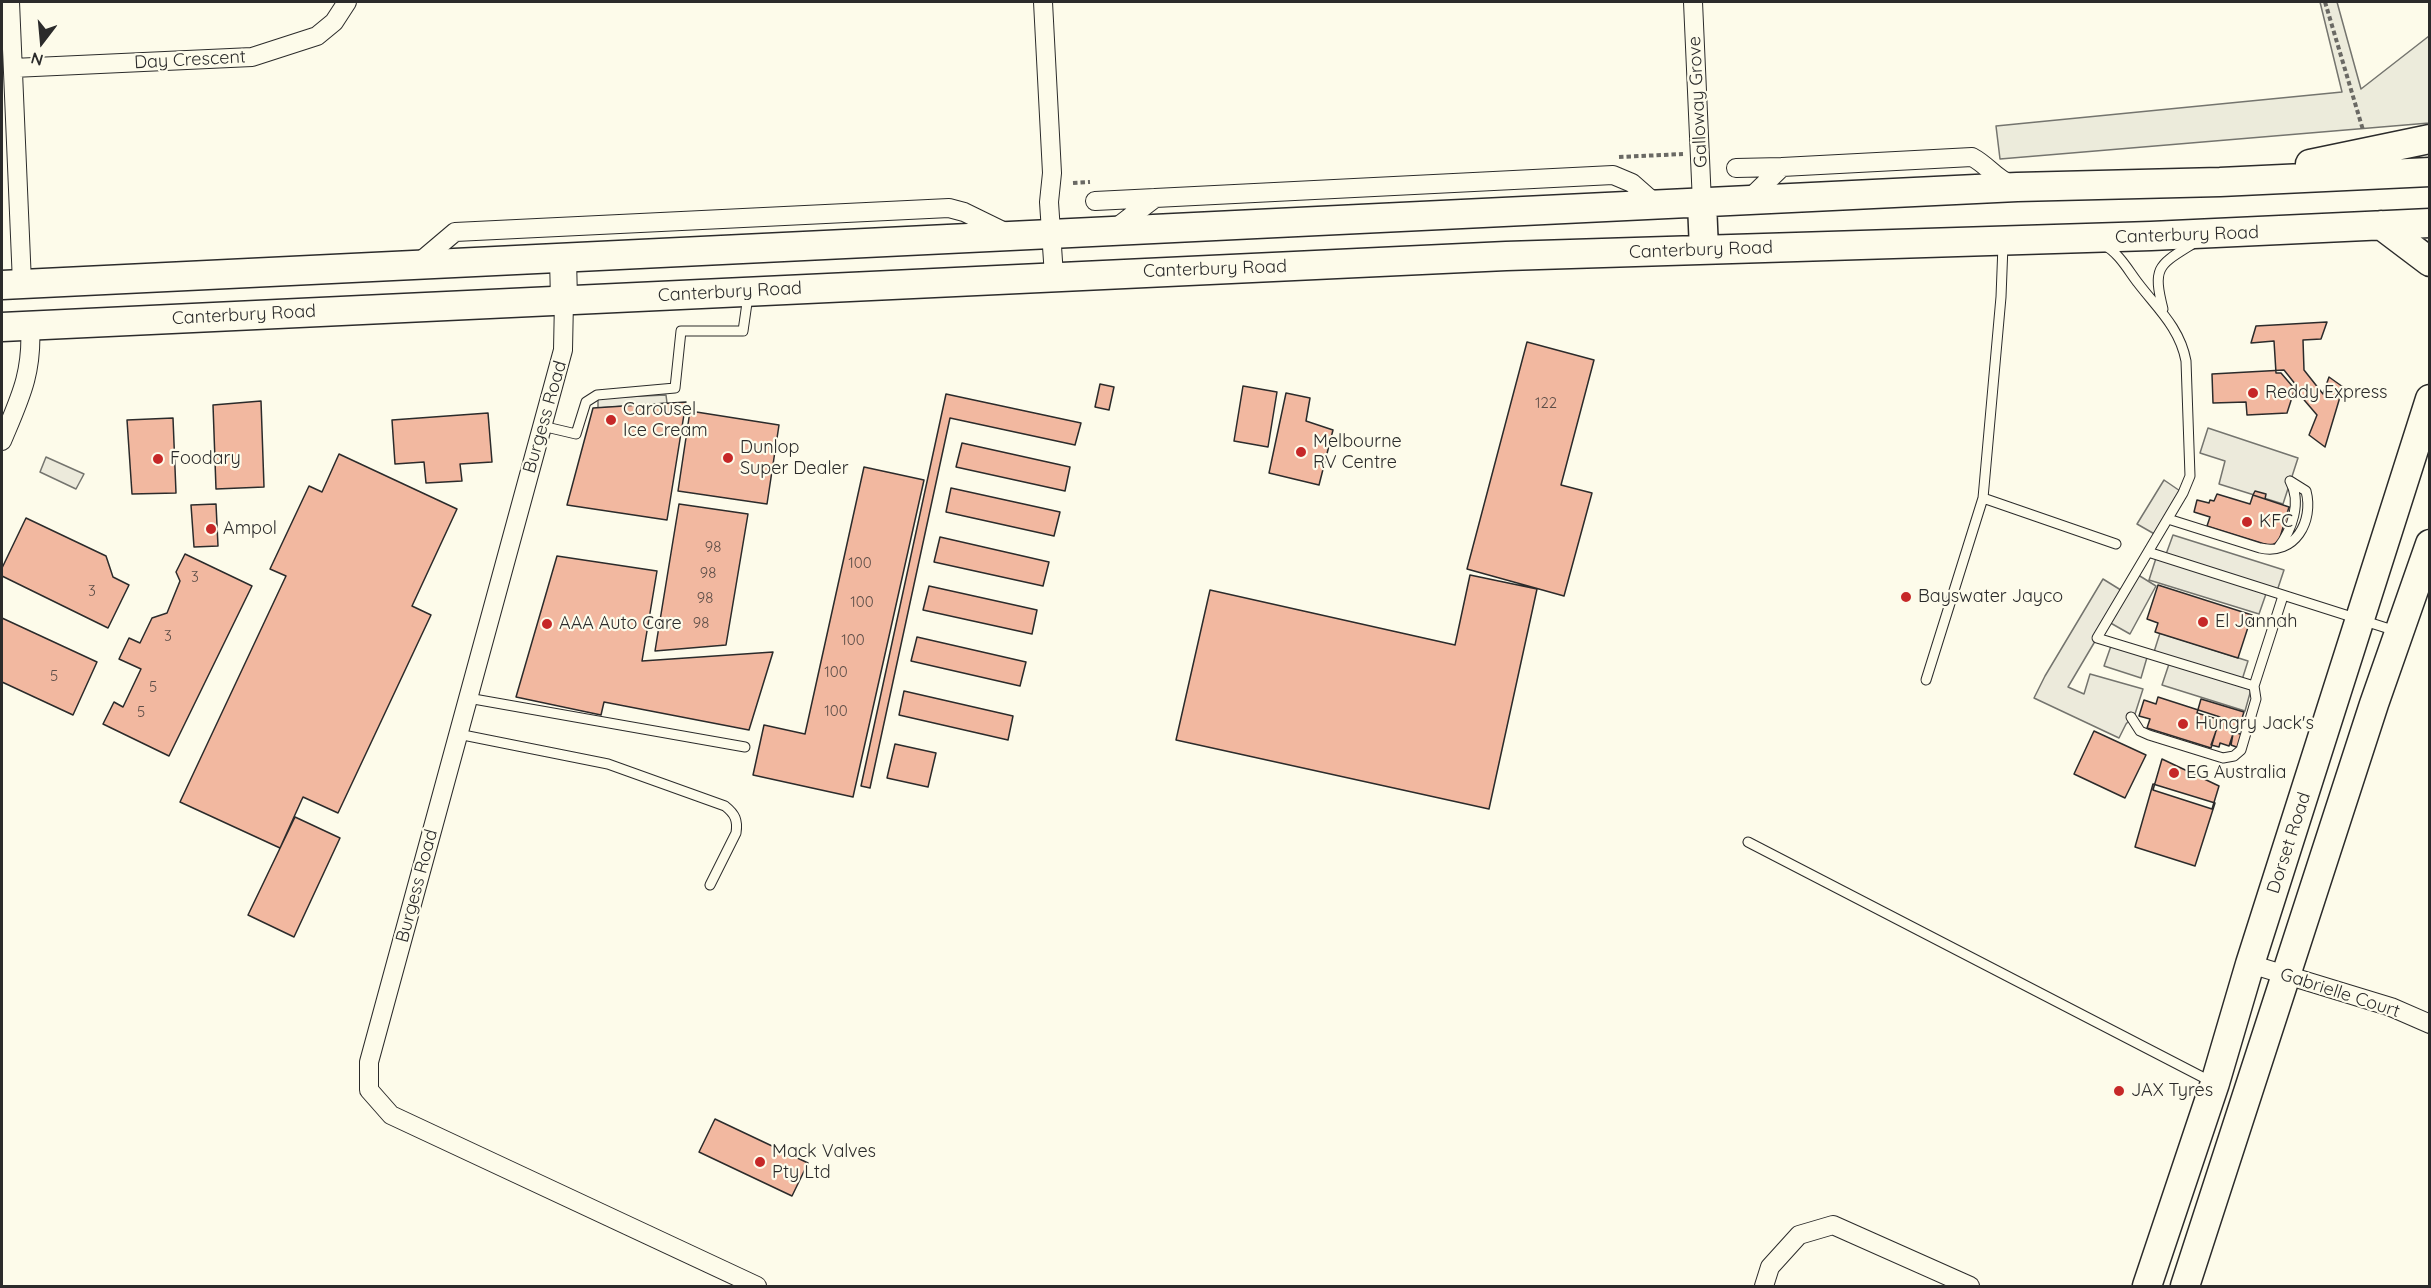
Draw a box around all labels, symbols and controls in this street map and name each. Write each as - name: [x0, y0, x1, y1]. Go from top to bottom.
- north arrow: [12, 12, 72, 72]
- street label: Galloway Grove: [1684, 36, 1712, 168]
- street label: Day Crescent: [134, 46, 246, 74]
- text: N: [29, 48, 45, 71]
- street label: Canterbury Road: [2115, 222, 2259, 248]
- street label: Canterbury Road: [1629, 237, 1773, 263]
- street label: Canterbury Road: [1143, 256, 1287, 282]
- street label: Canterbury Road: [658, 277, 802, 307]
- street label: Canterbury Road: [172, 300, 316, 330]
- street label: Burgess Road: [519, 358, 571, 476]
- place label: Reddy Express: [2265, 382, 2388, 404]
- marker: Reddy Express: [2246, 386, 2260, 400]
- house number: 122: [1535, 394, 1557, 412]
- place label: Carousel Ice Cream: [623, 399, 708, 442]
- marker: Carousel Ice Cream: [604, 413, 618, 427]
- place label: Melbourne RV Centre: [1313, 431, 1402, 474]
- place label: Dunlop Super Dealer: [740, 437, 849, 480]
- marker: Melbourne RV Centre: [1294, 445, 1308, 459]
- place label: Foodary: [170, 448, 241, 470]
- marker: Dunlop Super Dealer: [721, 451, 735, 465]
- marker: Foodary: [151, 452, 165, 466]
- place label: KFC: [2259, 511, 2293, 533]
- marker: KFC: [2240, 515, 2254, 529]
- place label: Ampol: [223, 518, 277, 540]
- marker: Ampol: [204, 522, 218, 536]
- house number: 98: [705, 538, 721, 556]
- house number: 100: [848, 554, 872, 572]
- house number: 98: [700, 564, 716, 582]
- house number: 3: [191, 568, 199, 586]
- house number: 3: [88, 582, 96, 600]
- place label: Bayswater Jayco: [1918, 586, 2063, 608]
- house number: 98: [697, 589, 713, 607]
- marker: Bayswater Jayco: [1899, 590, 1913, 604]
- house number: 100: [850, 593, 874, 611]
- place label: El Jannah: [2215, 611, 2297, 633]
- place label: AAA Auto Care: [559, 613, 682, 635]
- house number: 98: [693, 614, 709, 632]
- marker: El Jannah: [2196, 615, 2210, 629]
- marker: AAA Auto Care: [540, 617, 554, 631]
- house number: 3: [164, 627, 172, 645]
- house number: 100: [841, 631, 865, 649]
- house number: 100: [824, 663, 848, 681]
- house number: 5: [50, 667, 58, 685]
- house number: 5: [149, 678, 157, 696]
- house number: 100: [824, 702, 848, 720]
- house number: 5: [137, 703, 145, 721]
- place label: Hungry Jack's: [2195, 713, 2314, 735]
- marker: Hungry Jack's: [2176, 717, 2190, 731]
- place label: EG Australia: [2186, 762, 2286, 784]
- marker: EG Australia: [2167, 766, 2181, 780]
- street label: Dorset Road: [2262, 790, 2316, 896]
- street label: Burgess Road: [392, 827, 442, 945]
- street label: Gabrielle Court: [2277, 963, 2403, 1023]
- place label: JAX Tyres: [2131, 1080, 2213, 1102]
- marker: JAX Tyres: [2112, 1084, 2126, 1098]
- place label: Mack Valves Pty Ltd: [772, 1141, 876, 1184]
- marker: Mack Valves Pty Ltd: [753, 1155, 767, 1169]

